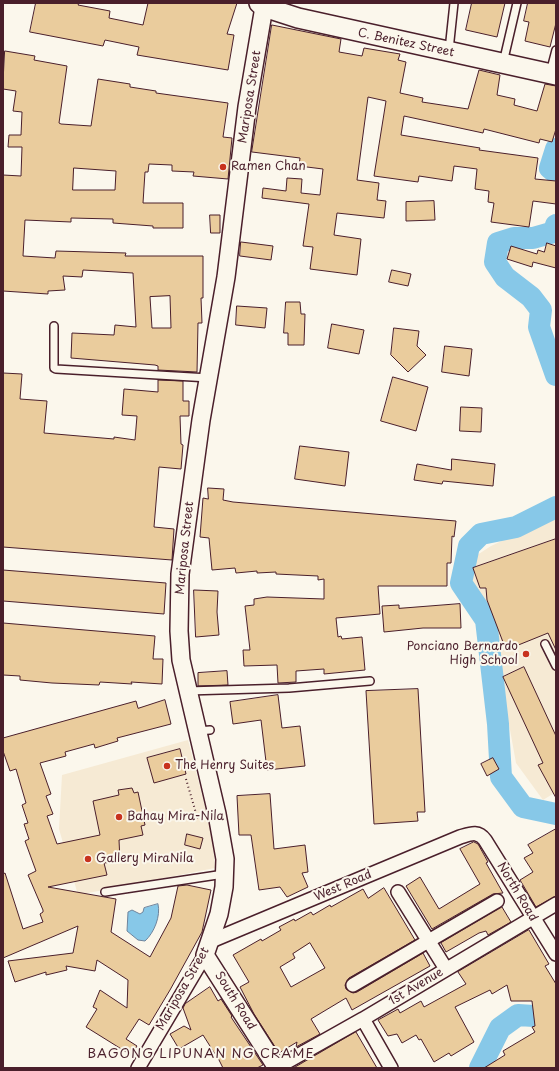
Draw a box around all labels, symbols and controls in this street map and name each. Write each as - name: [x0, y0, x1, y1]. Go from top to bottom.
- street label: C. Benitez Street: [356, 26, 456, 60]
- street label: Mariposa Street: [236, 50, 264, 144]
- place label: Ramen Chan: [231, 160, 306, 174]
- marker: Ramen Chan: [218, 162, 228, 172]
- street label: Mariposa Street: [173, 501, 197, 595]
- place label: Ponciano Bernardo High School: [407, 640, 518, 668]
- marker: Ponciano Bernardo High School: [521, 649, 531, 659]
- place label: The Henry Suites: [175, 759, 274, 773]
- marker: The Henry Suites: [162, 761, 172, 771]
- place label: Bahay Mira-Nila: [127, 810, 224, 824]
- marker: Bahay Mira-Nila: [114, 812, 124, 822]
- place label: Gallery MiraNila: [96, 852, 193, 866]
- marker: Gallery MiraNila: [83, 854, 93, 864]
- street label: North Road: [494, 860, 540, 924]
- street label: West Road: [312, 867, 374, 905]
- street label: Mariposa Street: [153, 945, 213, 1033]
- street label: 1st Avenue: [386, 965, 446, 1009]
- street label: South Road: [211, 969, 259, 1033]
- district label: BAGONG LIPUNAN NG CRAME: [87, 1046, 315, 1062]

